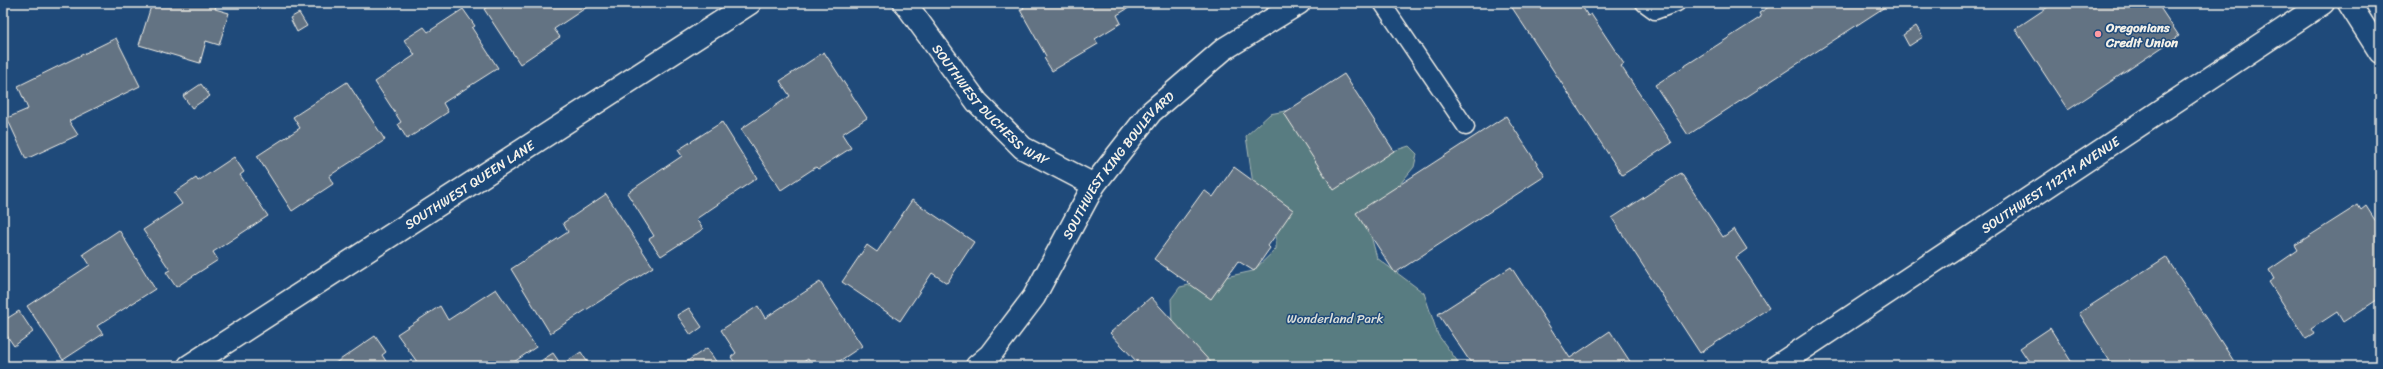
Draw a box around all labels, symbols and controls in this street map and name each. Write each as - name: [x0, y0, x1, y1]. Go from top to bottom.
- place label: Oregonians Credit Union: [2105, 16, 2179, 54]
- marker: Oregonians Credit Union: [2093, 29, 2103, 39]
- street label: SOUTHWEST DUCHESS WAY: [927, 39, 1054, 172]
- street label: SOUTHWEST KING BOULEVARD: [1056, 85, 1180, 243]
- street label: SOUTHWEST 112TH AVENUE: [1976, 129, 2125, 239]
- street label: SOUTHWEST QUEEN LANE: [400, 133, 540, 235]
- park label: Wonderland Park: [1287, 307, 1383, 330]

